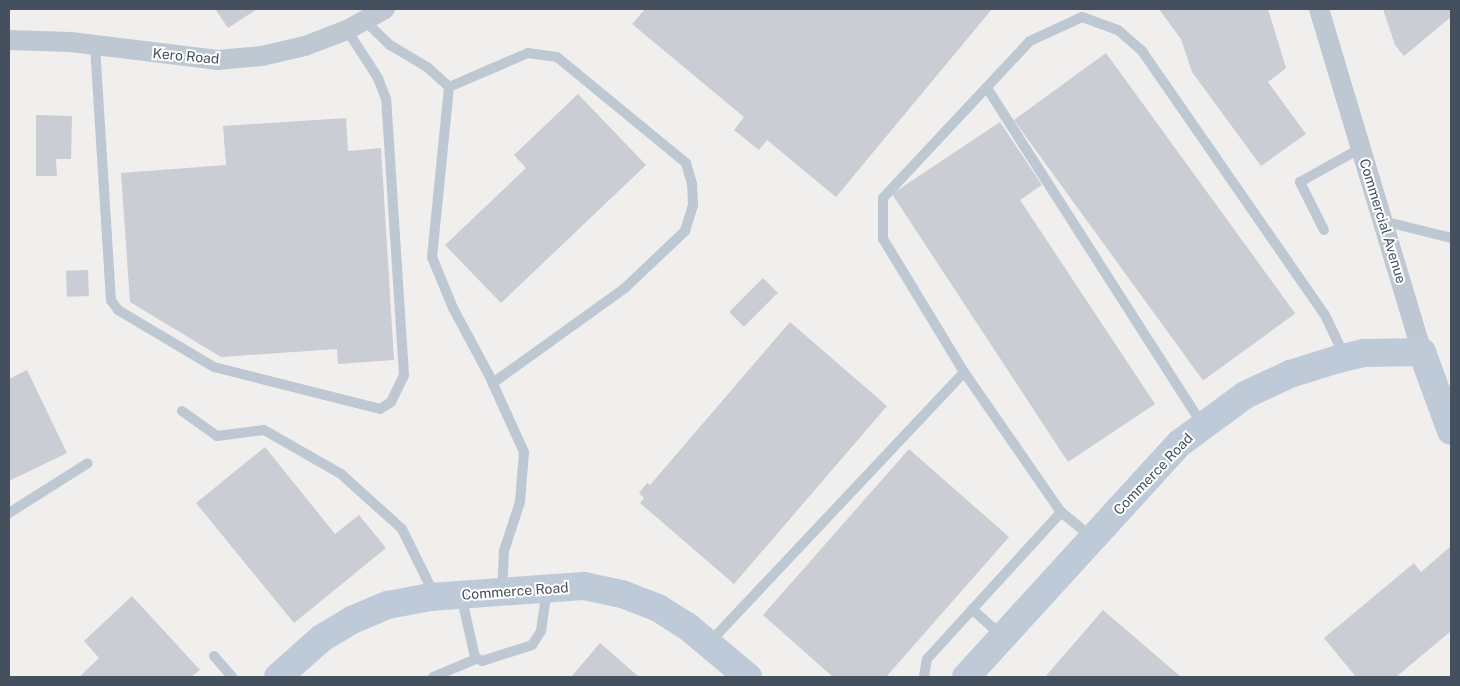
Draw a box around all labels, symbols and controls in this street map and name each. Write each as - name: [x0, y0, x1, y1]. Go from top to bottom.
- street label: Kero Road: [152, 45, 220, 67]
- street label: Commercial Avenue: [1356, 157, 1410, 285]
- street label: Commerce Road: [1110, 430, 1196, 518]
- street label: Commerce Road: [461, 579, 569, 603]

